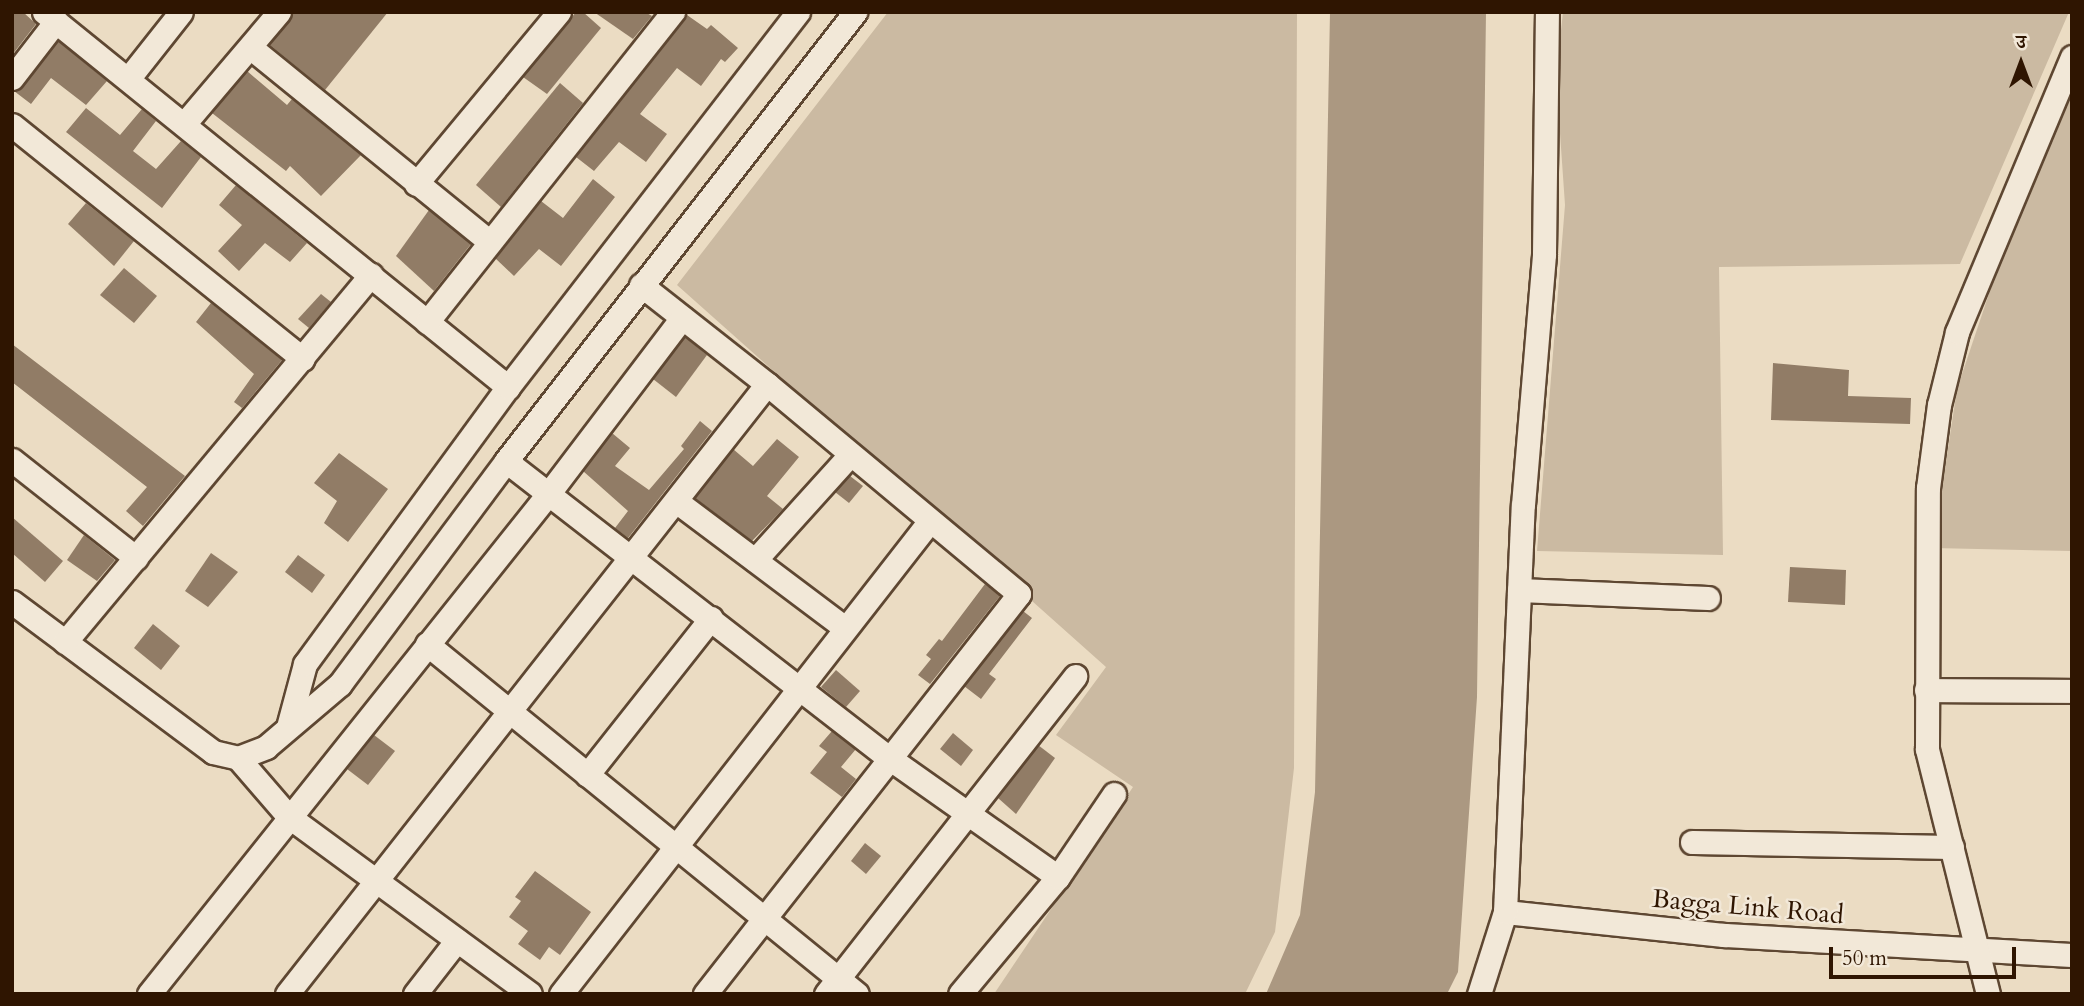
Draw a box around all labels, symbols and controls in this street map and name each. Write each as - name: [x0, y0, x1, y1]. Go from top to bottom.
- north arrow: [1986, 28, 2056, 98]
- text: उ: [2016, 29, 2026, 55]
- street label: Bagga Link Road: [1651, 883, 1845, 931]
- scale bar: [1832, 932, 2019, 976]
- text: 50 m: [1842, 944, 1887, 973]

